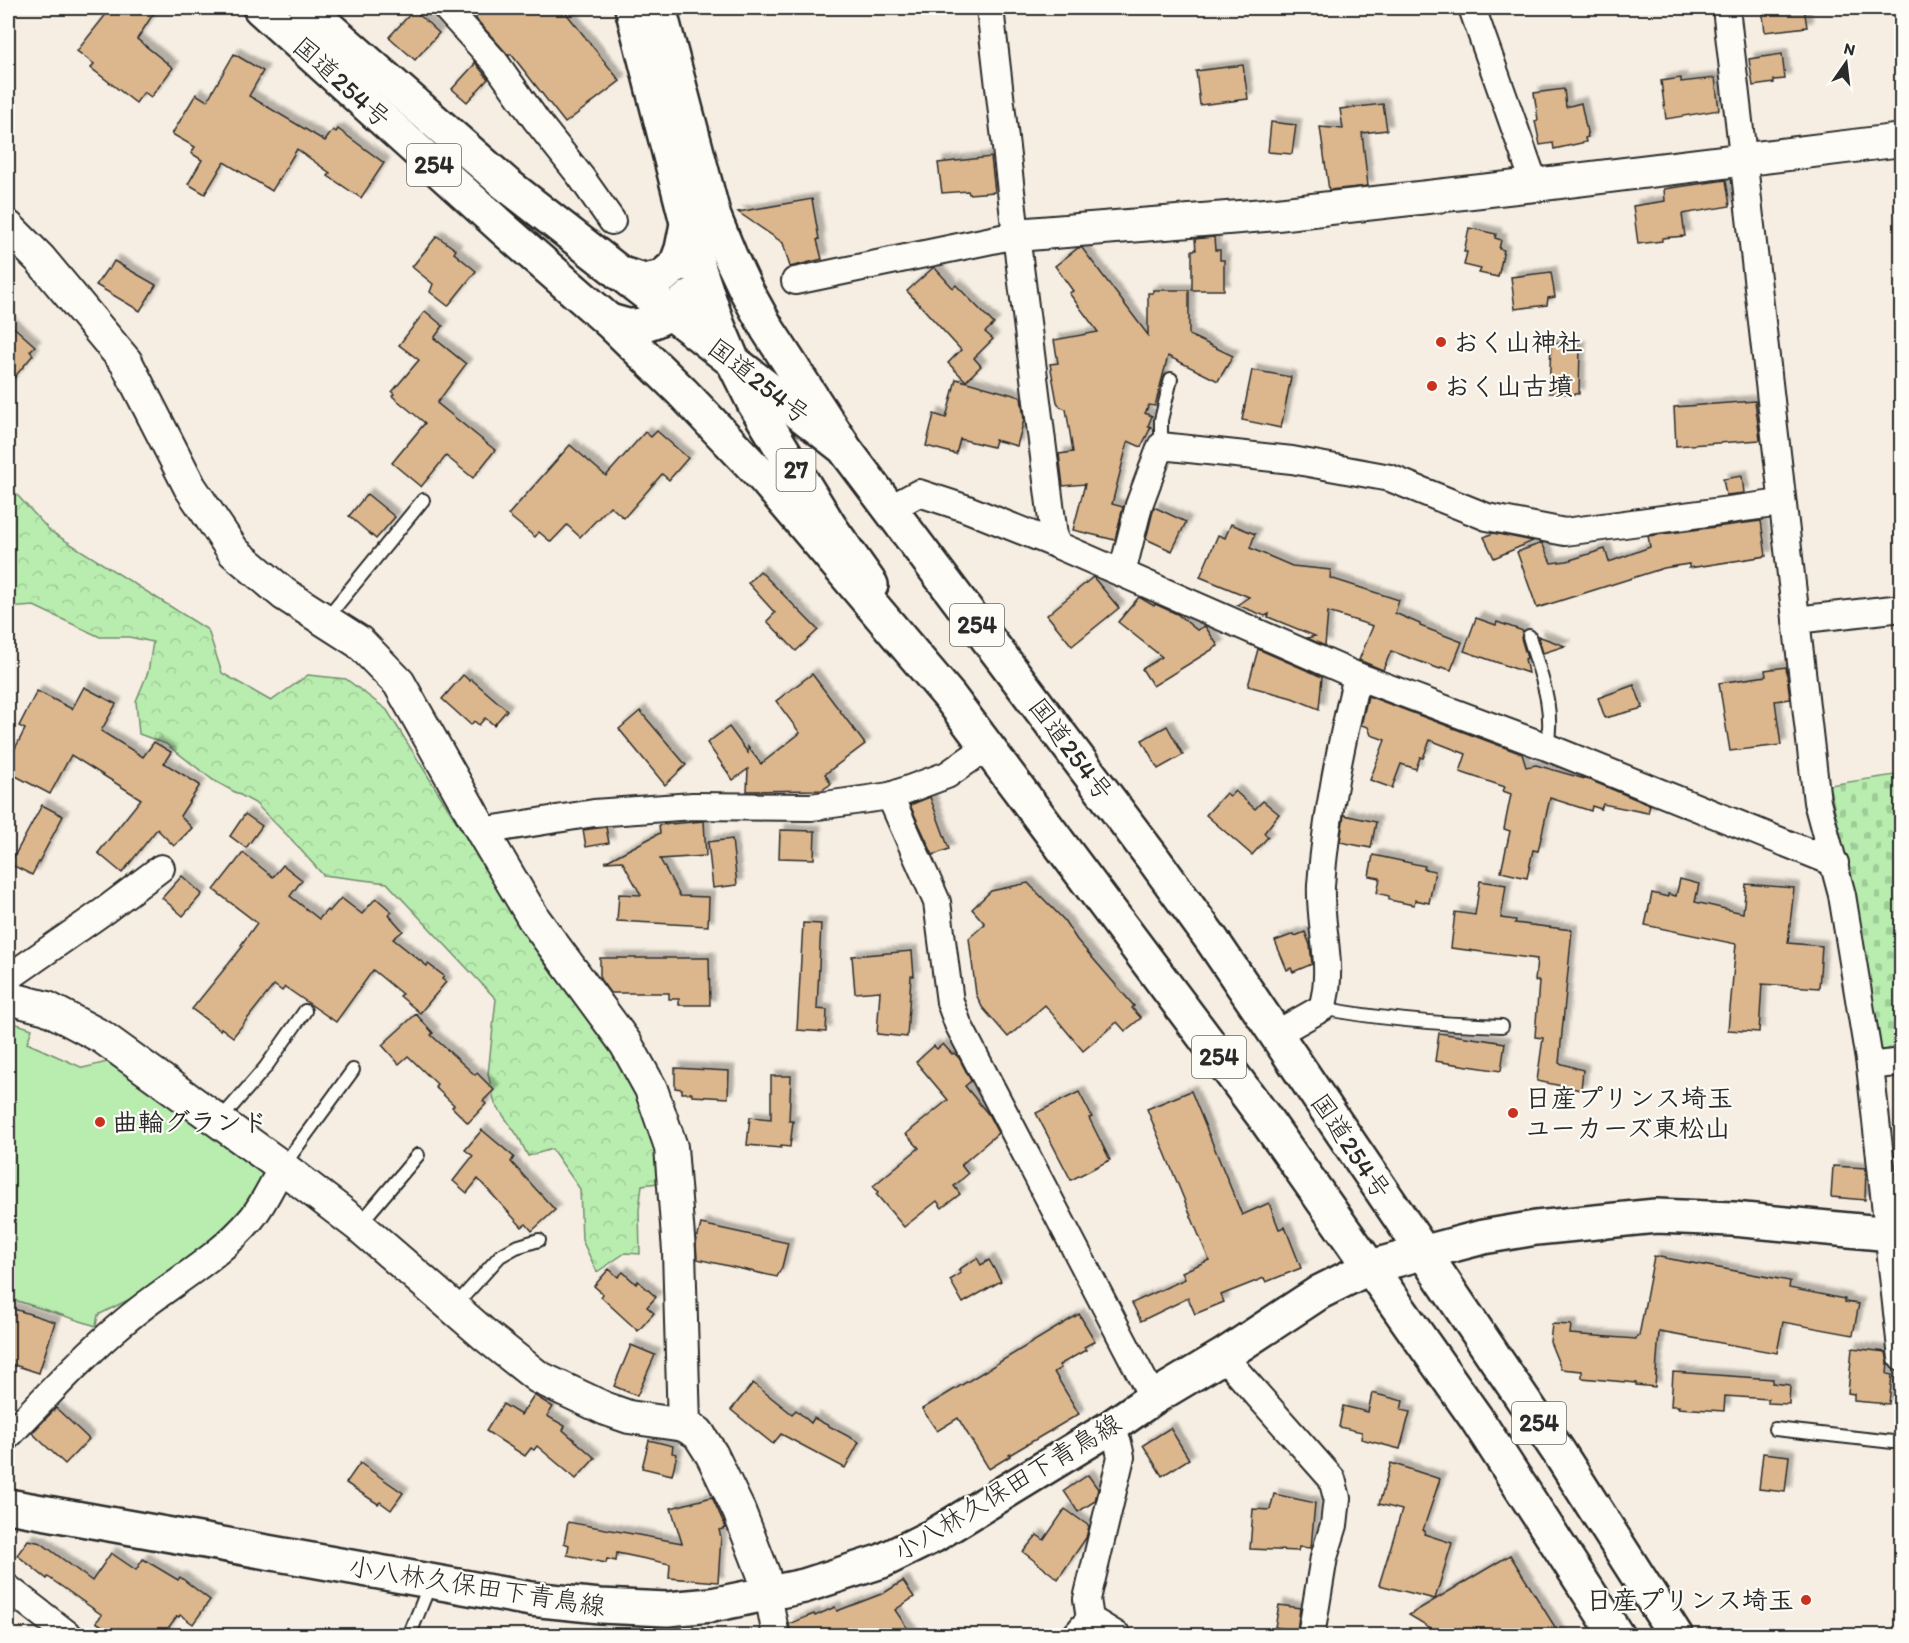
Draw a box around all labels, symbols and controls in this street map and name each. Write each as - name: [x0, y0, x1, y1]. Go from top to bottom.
- street label: 国道254号: [286, 30, 398, 134]
- north arrow: [1816, 33, 1876, 93]
- text: N: [1842, 38, 1857, 59]
- road number: 254: [407, 144, 461, 186]
- place label: おく山神社: [1453, 326, 1583, 358]
- street label: 国道254号: [701, 331, 817, 431]
- marker: おく山神社: [1434, 335, 1448, 349]
- place label: おく山古墳: [1444, 370, 1574, 402]
- marker: おく山古墳: [1425, 379, 1439, 393]
- road number: 27: [776, 449, 816, 491]
- road number: 254: [950, 604, 1004, 646]
- street label: 国道254号: [1022, 691, 1120, 807]
- road number: 254: [1192, 1036, 1246, 1078]
- place label: 日産プリンス埼玉 ユーカーズ東松山: [1525, 1082, 1733, 1144]
- street label: 国道254号: [1304, 1087, 1398, 1205]
- place label: 曲輪グランド: [112, 1106, 268, 1138]
- marker: 日産プリンス埼玉 ユーカーズ東松山: [1506, 1106, 1520, 1120]
- marker: 曲輪グランド: [93, 1115, 107, 1129]
- road number: 254: [1512, 1402, 1566, 1444]
- street label: 小八林久保田下青鳥線: [887, 1406, 1127, 1568]
- street label: 小八林久保田下青鳥線: [346, 1550, 608, 1622]
- place label: 日産プリンス埼玉: [1586, 1584, 1794, 1616]
- marker: 日産プリンス埼玉: [1799, 1593, 1813, 1607]

